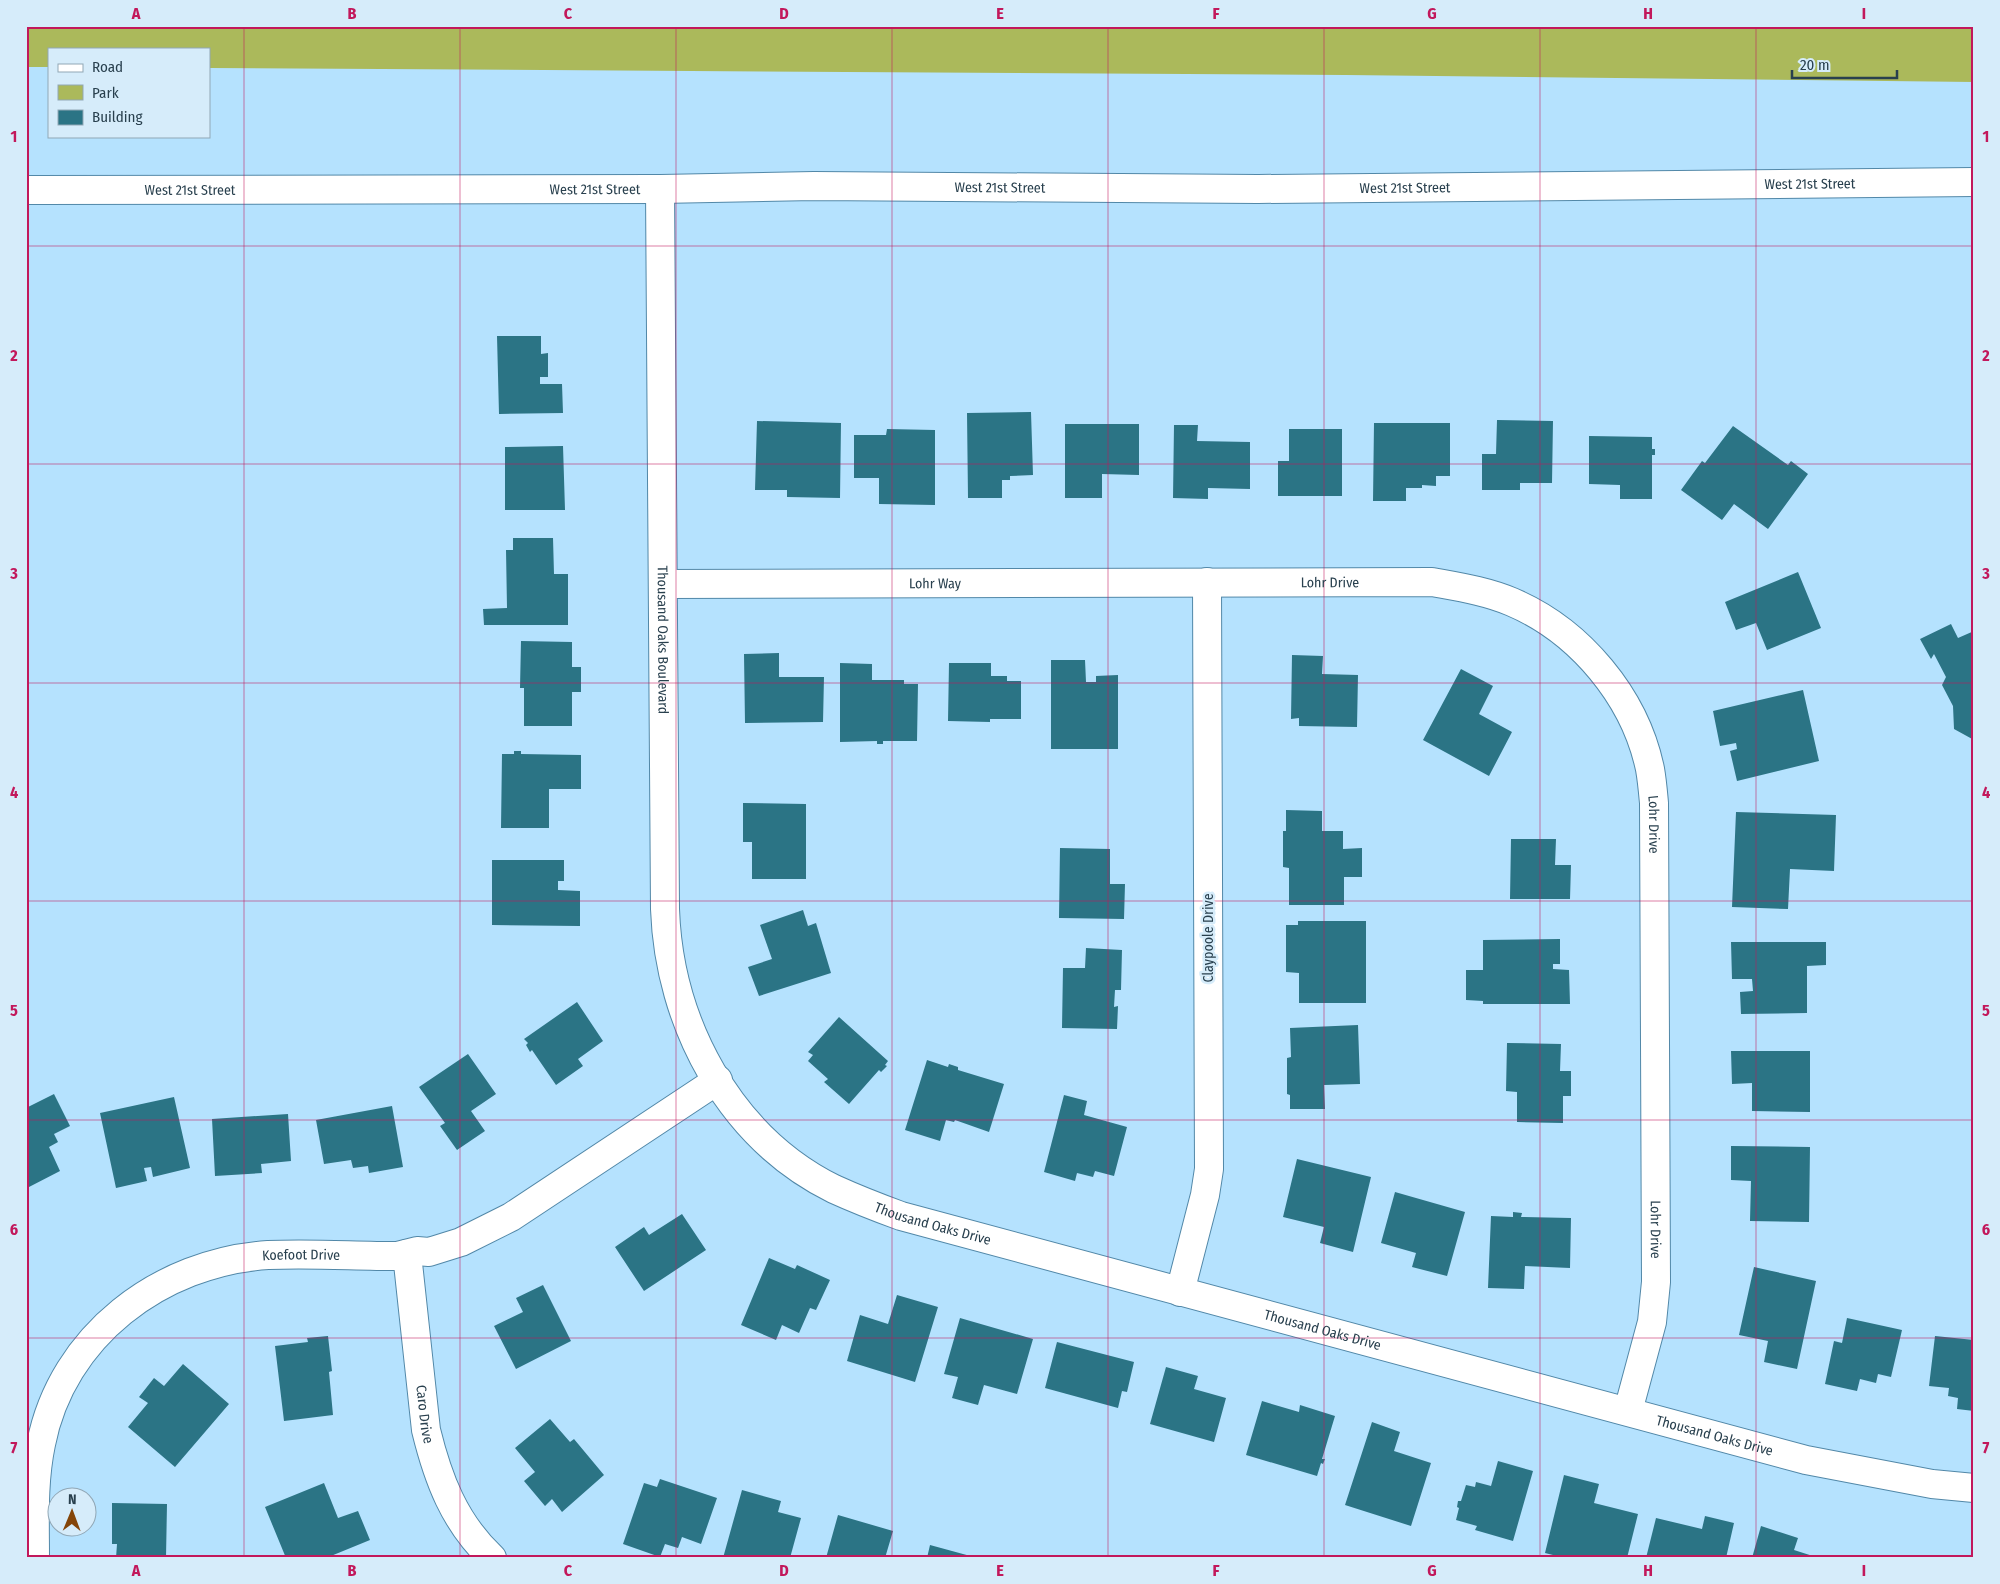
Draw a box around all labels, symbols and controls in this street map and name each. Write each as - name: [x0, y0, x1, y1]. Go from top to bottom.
- text: A: [131, 4, 141, 23]
- text: B: [348, 4, 357, 23]
- text: C: [564, 4, 573, 23]
- text: D: [779, 4, 789, 23]
- text: E: [996, 4, 1004, 23]
- text: F: [1212, 4, 1220, 23]
- text: G: [1427, 4, 1437, 23]
- text: H: [1643, 4, 1653, 23]
- text: I: [1862, 4, 1866, 23]
- legend: [48, 48, 210, 138]
- scale bar: [1792, 48, 1898, 80]
- text: 20 m: [1800, 56, 1830, 74]
- text: Road: [92, 58, 123, 76]
- text: Park: [92, 84, 119, 102]
- text: Building: [92, 108, 143, 126]
- text: 1: [11, 127, 17, 146]
- text: 1: [1983, 127, 1989, 146]
- street label: West 21st Street: [1764, 175, 1856, 193]
- street label: West 21st Street: [955, 178, 1046, 196]
- street label: West 21st Street: [1359, 179, 1451, 197]
- street label: West 21st Street: [145, 181, 236, 198]
- street label: West 21st Street: [550, 181, 641, 198]
- text: 2: [9, 346, 18, 365]
- text: 2: [1981, 346, 1990, 365]
- text: 3: [9, 564, 18, 583]
- text: 3: [1981, 564, 1990, 583]
- street label: Thousand Oaks Boulevard: [654, 566, 672, 714]
- street label: Lohr Drive: [1301, 574, 1359, 591]
- street label: Lohr Way: [909, 575, 962, 592]
- text: 4: [10, 783, 18, 802]
- text: 4: [1982, 783, 1990, 802]
- street label: Lohr Drive: [1645, 795, 1663, 854]
- street label: Claypoole Drive: [1200, 893, 1217, 983]
- text: 5: [10, 1001, 18, 1020]
- text: 5: [1982, 1001, 1990, 1020]
- street label: Thousand Oaks Drive: [872, 1198, 993, 1248]
- street label: Lohr Drive: [1647, 1200, 1664, 1259]
- text: 6: [10, 1220, 18, 1239]
- text: 6: [1982, 1220, 1990, 1239]
- street label: Koefoot Drive: [262, 1246, 340, 1264]
- street label: Thousand Oaks Drive: [1262, 1306, 1383, 1354]
- street label: Caro Drive: [413, 1384, 438, 1445]
- street label: Thousand Oaks Drive: [1654, 1411, 1775, 1459]
- text: 7: [11, 1438, 18, 1457]
- text: 7: [1983, 1438, 1990, 1457]
- north arrow: [48, 1486, 98, 1536]
- text: N: [68, 1491, 77, 1508]
- text: A: [131, 1561, 141, 1580]
- text: B: [348, 1561, 357, 1580]
- text: C: [564, 1561, 573, 1580]
- text: D: [779, 1561, 789, 1580]
- text: E: [996, 1561, 1004, 1580]
- text: F: [1212, 1561, 1220, 1580]
- text: G: [1427, 1561, 1437, 1580]
- text: H: [1643, 1561, 1653, 1580]
- text: I: [1862, 1561, 1866, 1580]

